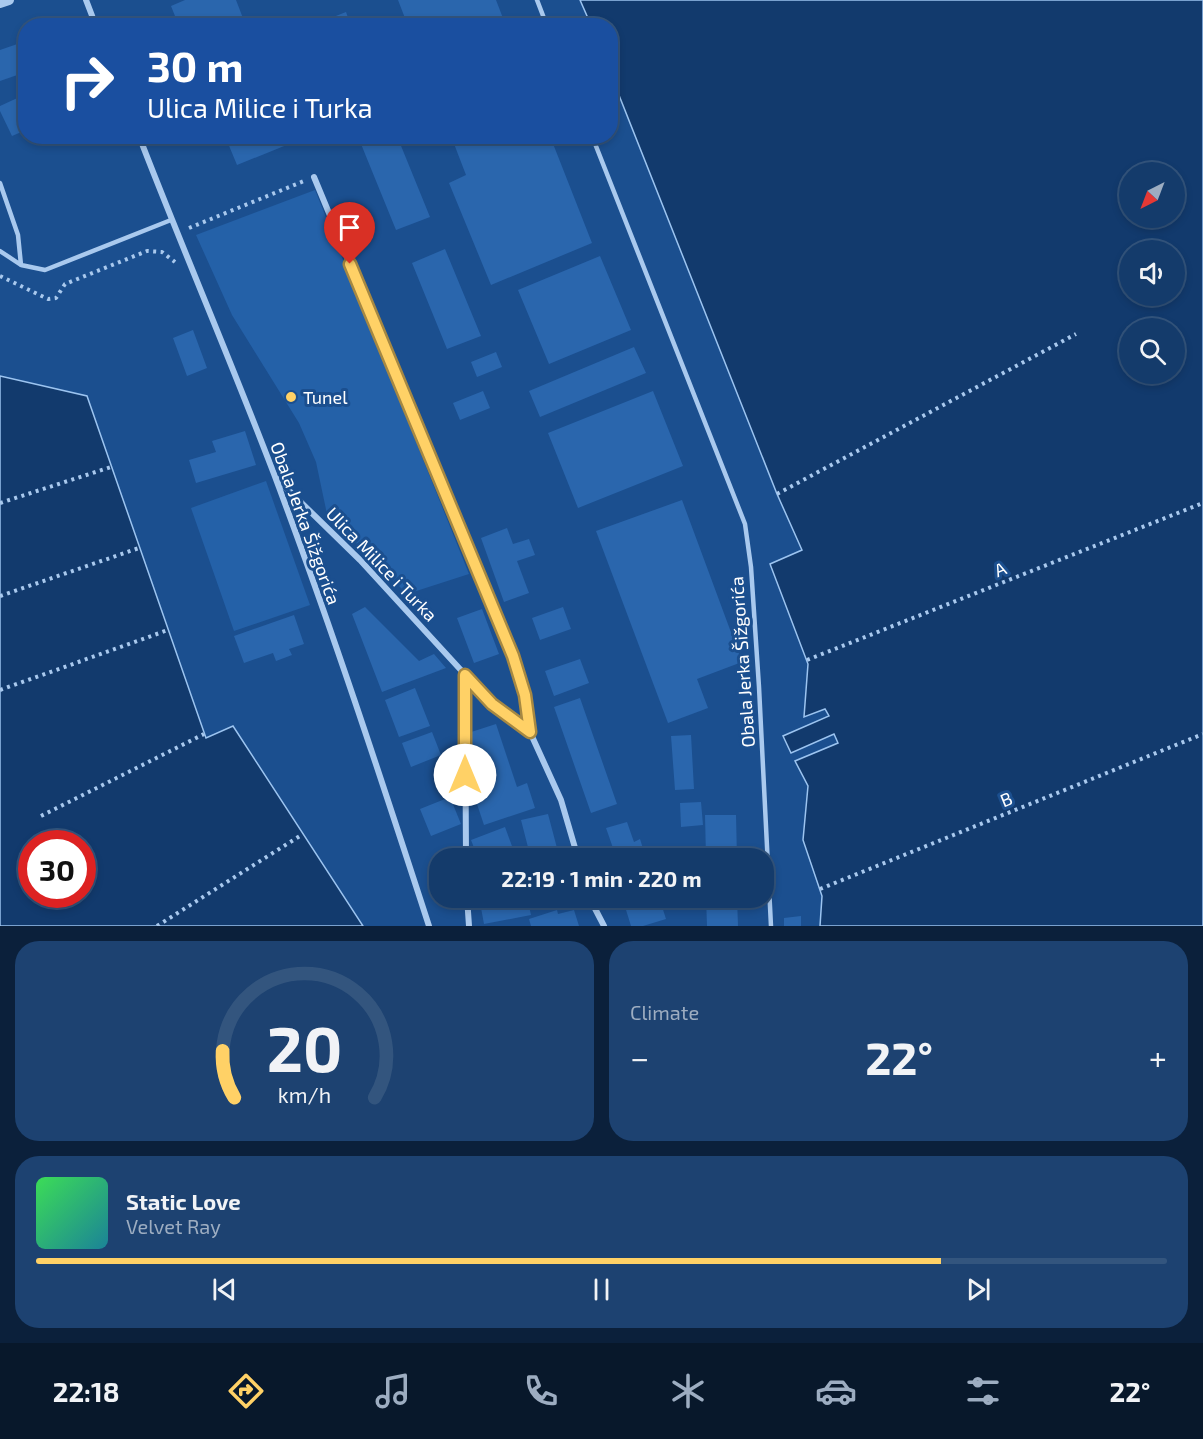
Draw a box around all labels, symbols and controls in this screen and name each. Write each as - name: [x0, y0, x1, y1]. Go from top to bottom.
- text: 30 m: [147, 40, 243, 90]
- icon: right: [48, 42, 126, 120]
- text: Ulica Milice i Turka: [147, 91, 373, 123]
- north arrow: [1119, 162, 1185, 228]
- map controls: [1119, 162, 1185, 384]
- pin: [324, 202, 375, 264]
- icon: arrive: [333, 211, 366, 244]
- button: sound: [1119, 240, 1185, 306]
- button: search: [1119, 318, 1185, 384]
- place label: Tunel: [303, 386, 348, 408]
- marker: Tunel: [284, 390, 298, 404]
- street label: Obala Jerka Šižgorića: [266, 439, 346, 607]
- street label: Ulica Milice i Turka: [322, 502, 442, 626]
- street label: A: [991, 556, 1010, 581]
- street label: Obala Jerka Šižgorića: [725, 576, 759, 748]
- position arrow: [433, 743, 497, 807]
- street label: B: [997, 787, 1015, 811]
- speed limit sign: 30: [18, 830, 96, 908]
- text: 22:19 · 1 min · 220 m: [501, 865, 702, 891]
- text: Climate: [630, 1000, 699, 1024]
- text: 20: [267, 1010, 342, 1085]
- text: 22°: [865, 1030, 933, 1084]
- text: −: [630, 1037, 649, 1077]
- text: +: [1149, 1037, 1167, 1077]
- text: km/h: [278, 1082, 331, 1107]
- text: Static Love: [126, 1188, 241, 1214]
- text: Velvet Ray: [126, 1214, 221, 1238]
- icon: previous: [208, 1273, 241, 1306]
- icon: pause: [585, 1273, 618, 1306]
- icon: next: [962, 1273, 995, 1306]
- icon: directions: [225, 1370, 267, 1412]
- icon: music: [372, 1370, 414, 1412]
- icon: phone: [520, 1370, 562, 1412]
- icon: climate: [667, 1370, 709, 1412]
- icon: car: [815, 1370, 857, 1412]
- icon: filters: [962, 1370, 1004, 1412]
- text: 22:18: [53, 1375, 120, 1407]
- text: 22°: [1110, 1375, 1150, 1407]

